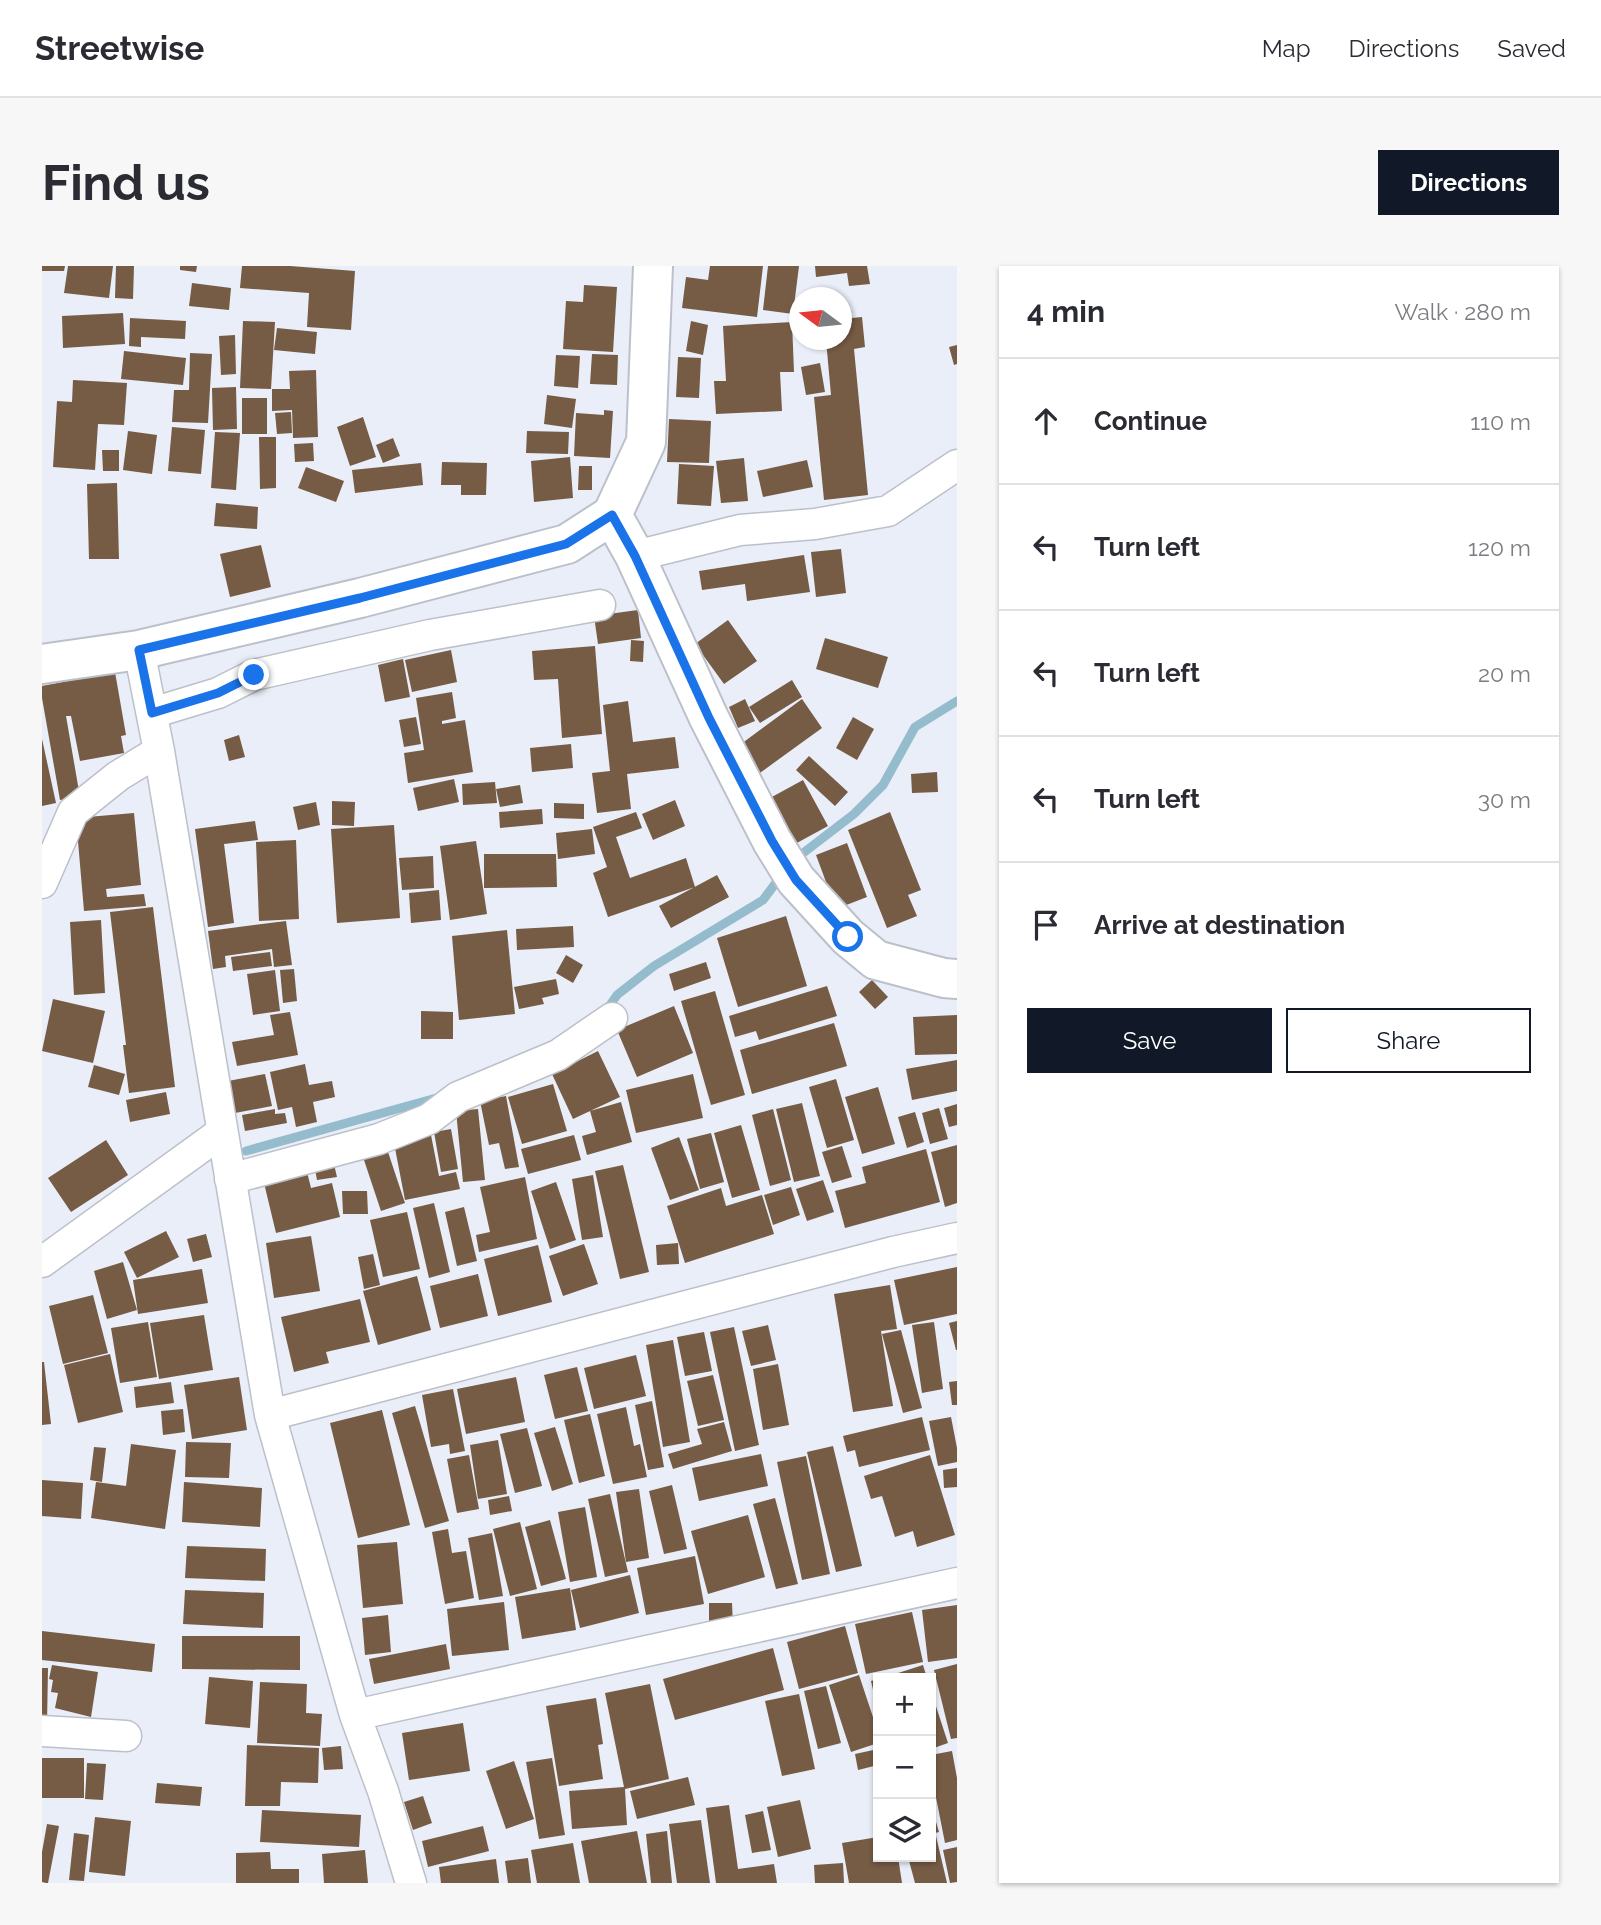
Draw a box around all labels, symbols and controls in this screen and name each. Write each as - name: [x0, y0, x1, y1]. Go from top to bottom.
- text: Streetwise: [35, 29, 204, 68]
- text: Map: [1262, 34, 1311, 63]
- text: Directions: [1349, 34, 1459, 63]
- text: Saved: [1497, 34, 1566, 63]
- button: Directions: [1378, 150, 1559, 215]
- text: Find us: [42, 154, 210, 211]
- north arrow: [789, 287, 852, 350]
- text: 4 min: [1027, 294, 1105, 329]
- text: Walk · 280 m: [1394, 298, 1531, 325]
- icon: ahead: [1027, 402, 1065, 440]
- text: Continue: [1094, 406, 1207, 436]
- text: 110 m: [1470, 408, 1531, 435]
- icon: left: [1027, 528, 1065, 566]
- text: Turn left: [1094, 532, 1200, 562]
- text: 120 m: [1468, 534, 1531, 561]
- icon: left: [1027, 654, 1065, 692]
- text: Turn left: [1094, 658, 1200, 688]
- route end: [238, 659, 269, 690]
- text: 20 m: [1478, 660, 1531, 687]
- icon: left: [1027, 780, 1065, 818]
- text: Turn left: [1094, 784, 1200, 814]
- text: 30 m: [1478, 786, 1531, 813]
- icon: arrive: [1027, 906, 1065, 944]
- text: Arrive at destination: [1094, 910, 1345, 940]
- route start: [832, 921, 863, 952]
- button: Save: [1027, 1008, 1272, 1073]
- button: Share: [1286, 1008, 1531, 1073]
- map controls: [873, 1673, 936, 1862]
- button: +: [873, 1673, 936, 1736]
- button: −: [873, 1736, 936, 1799]
- button: layers: [873, 1799, 936, 1862]

